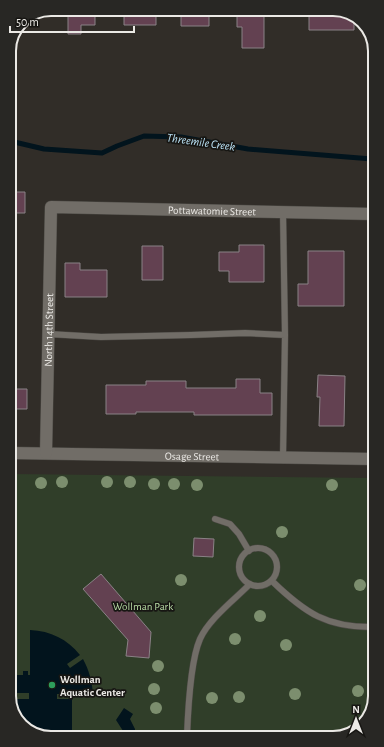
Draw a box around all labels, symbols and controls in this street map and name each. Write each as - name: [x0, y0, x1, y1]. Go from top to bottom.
- scale bar: [10, 8, 134, 34]
- text: 50 m: [16, 16, 39, 28]
- water label: Threemile Creek: [166, 131, 236, 153]
- street label: Pottawatomie Street: [168, 204, 256, 217]
- street label: North 14th Street: [42, 293, 55, 367]
- street label: Osage Street: [165, 450, 220, 462]
- park label: Wollman Park: [113, 601, 173, 612]
- place label: Wollman Aquatic Center: [60, 674, 125, 698]
- marker: Wollman Aquatic Center: [47, 680, 57, 690]
- north arrow: [336, 699, 376, 739]
- text: N: [352, 704, 360, 715]

